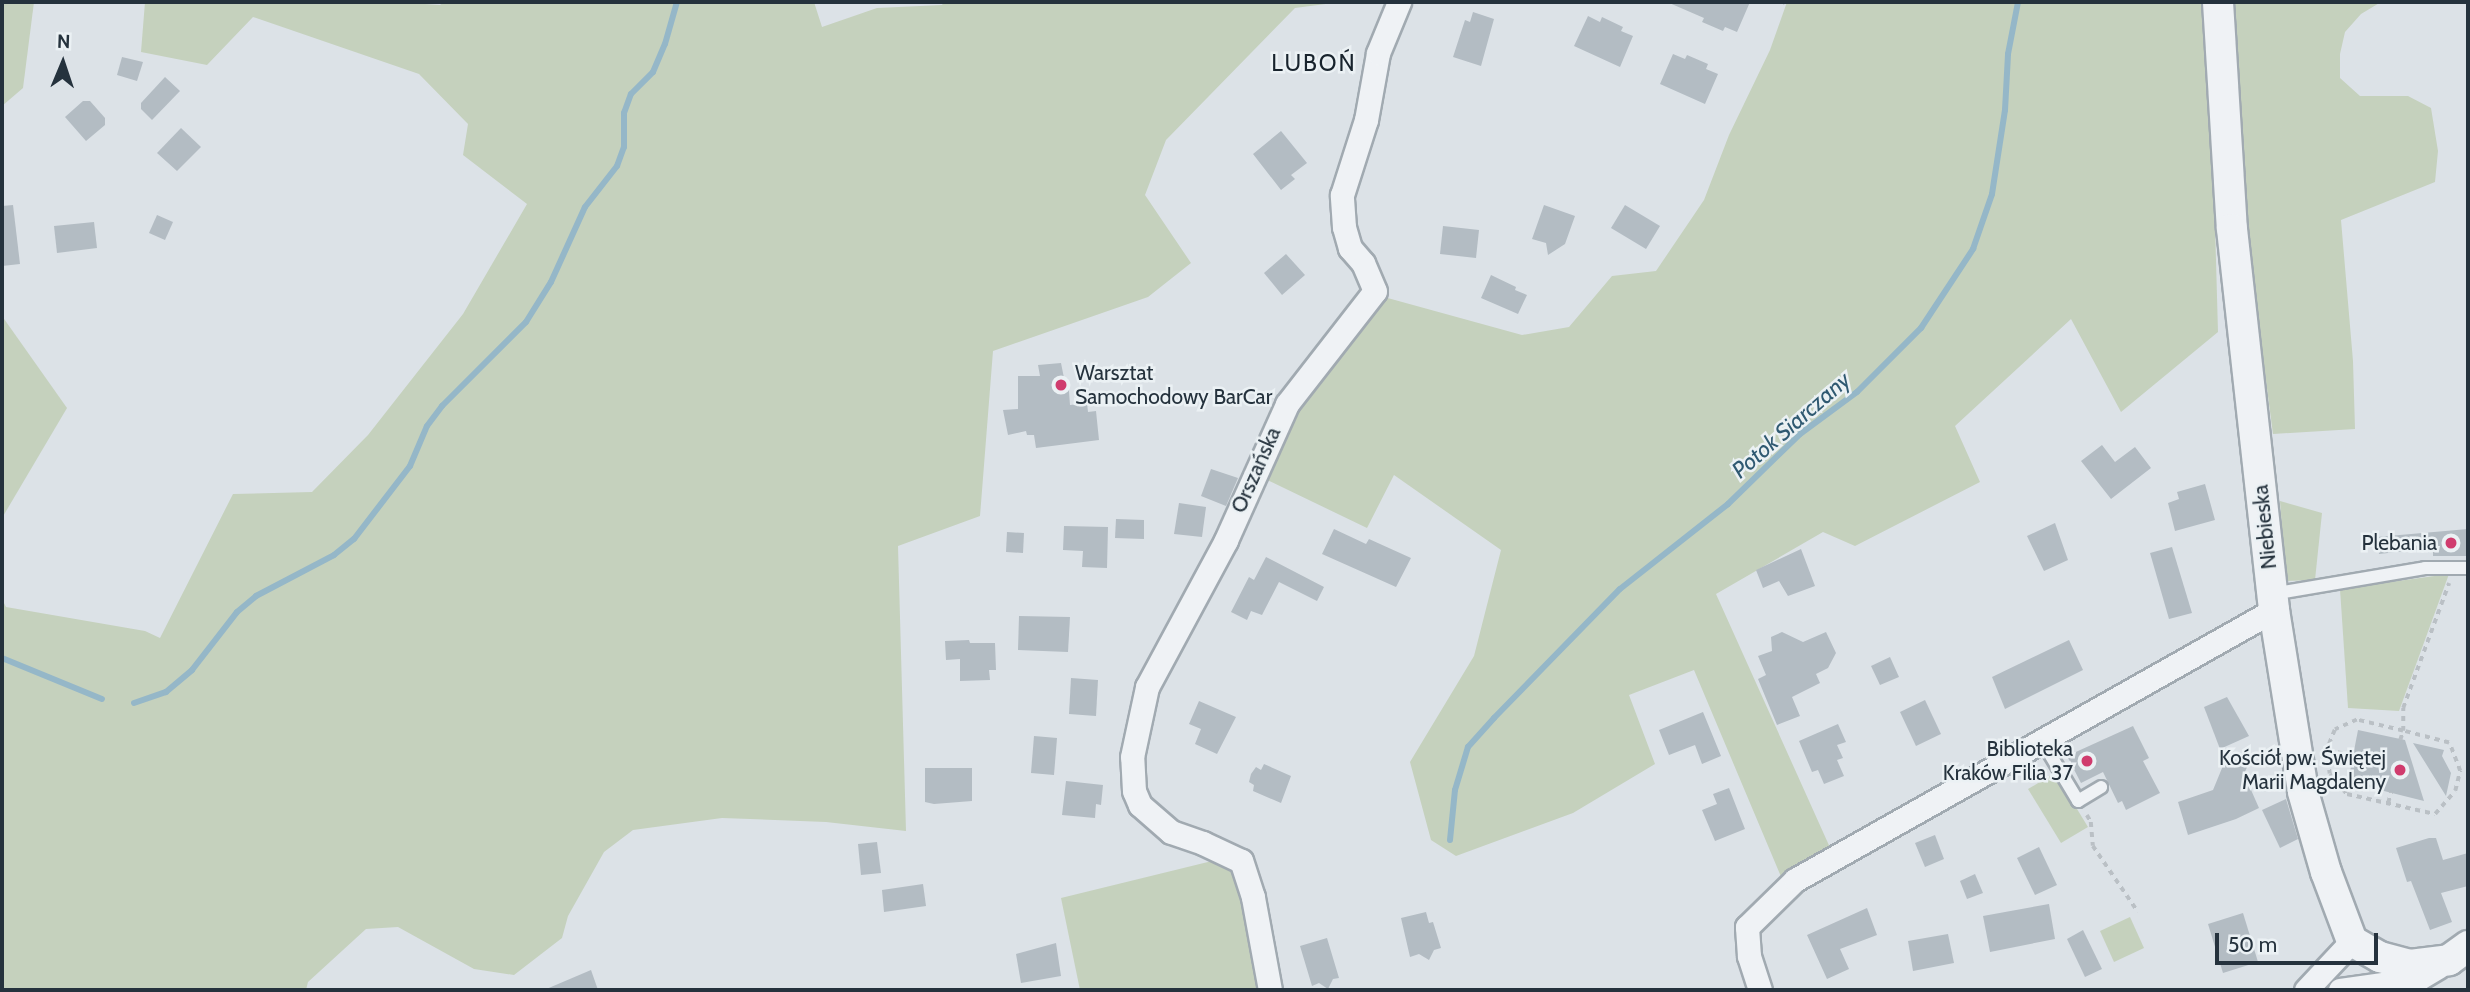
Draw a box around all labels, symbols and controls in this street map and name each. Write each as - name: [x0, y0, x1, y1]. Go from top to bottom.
- north arrow: [28, 28, 98, 98]
- text: N: [57, 30, 71, 53]
- district label: LUBOŃ: [1272, 49, 1356, 77]
- place label: Warsztat Samochodowy BarCar: [1075, 360, 1272, 410]
- water label: Potok Siarczany: [1726, 366, 1856, 484]
- marker: Warsztat Samochodowy BarCar: [1053, 377, 1069, 393]
- street label: Orszańska: [1226, 423, 1286, 517]
- street label: Niebieska: [2248, 484, 2282, 570]
- place label: Plebania: [2361, 530, 2437, 556]
- marker: Plebania: [2443, 535, 2459, 551]
- place label: Biblioteka Kraków Filia 37: [1943, 736, 2073, 786]
- place label: Kościół pw. Świętej Marii Magdaleny: [2219, 745, 2386, 795]
- marker: Biblioteka Kraków Filia 37: [2079, 753, 2095, 769]
- marker: Kościół pw. Świętej Marii Magdaleny: [2392, 762, 2408, 778]
- scale bar: [2218, 918, 2381, 962]
- text: 50 m: [2228, 932, 2277, 957]

